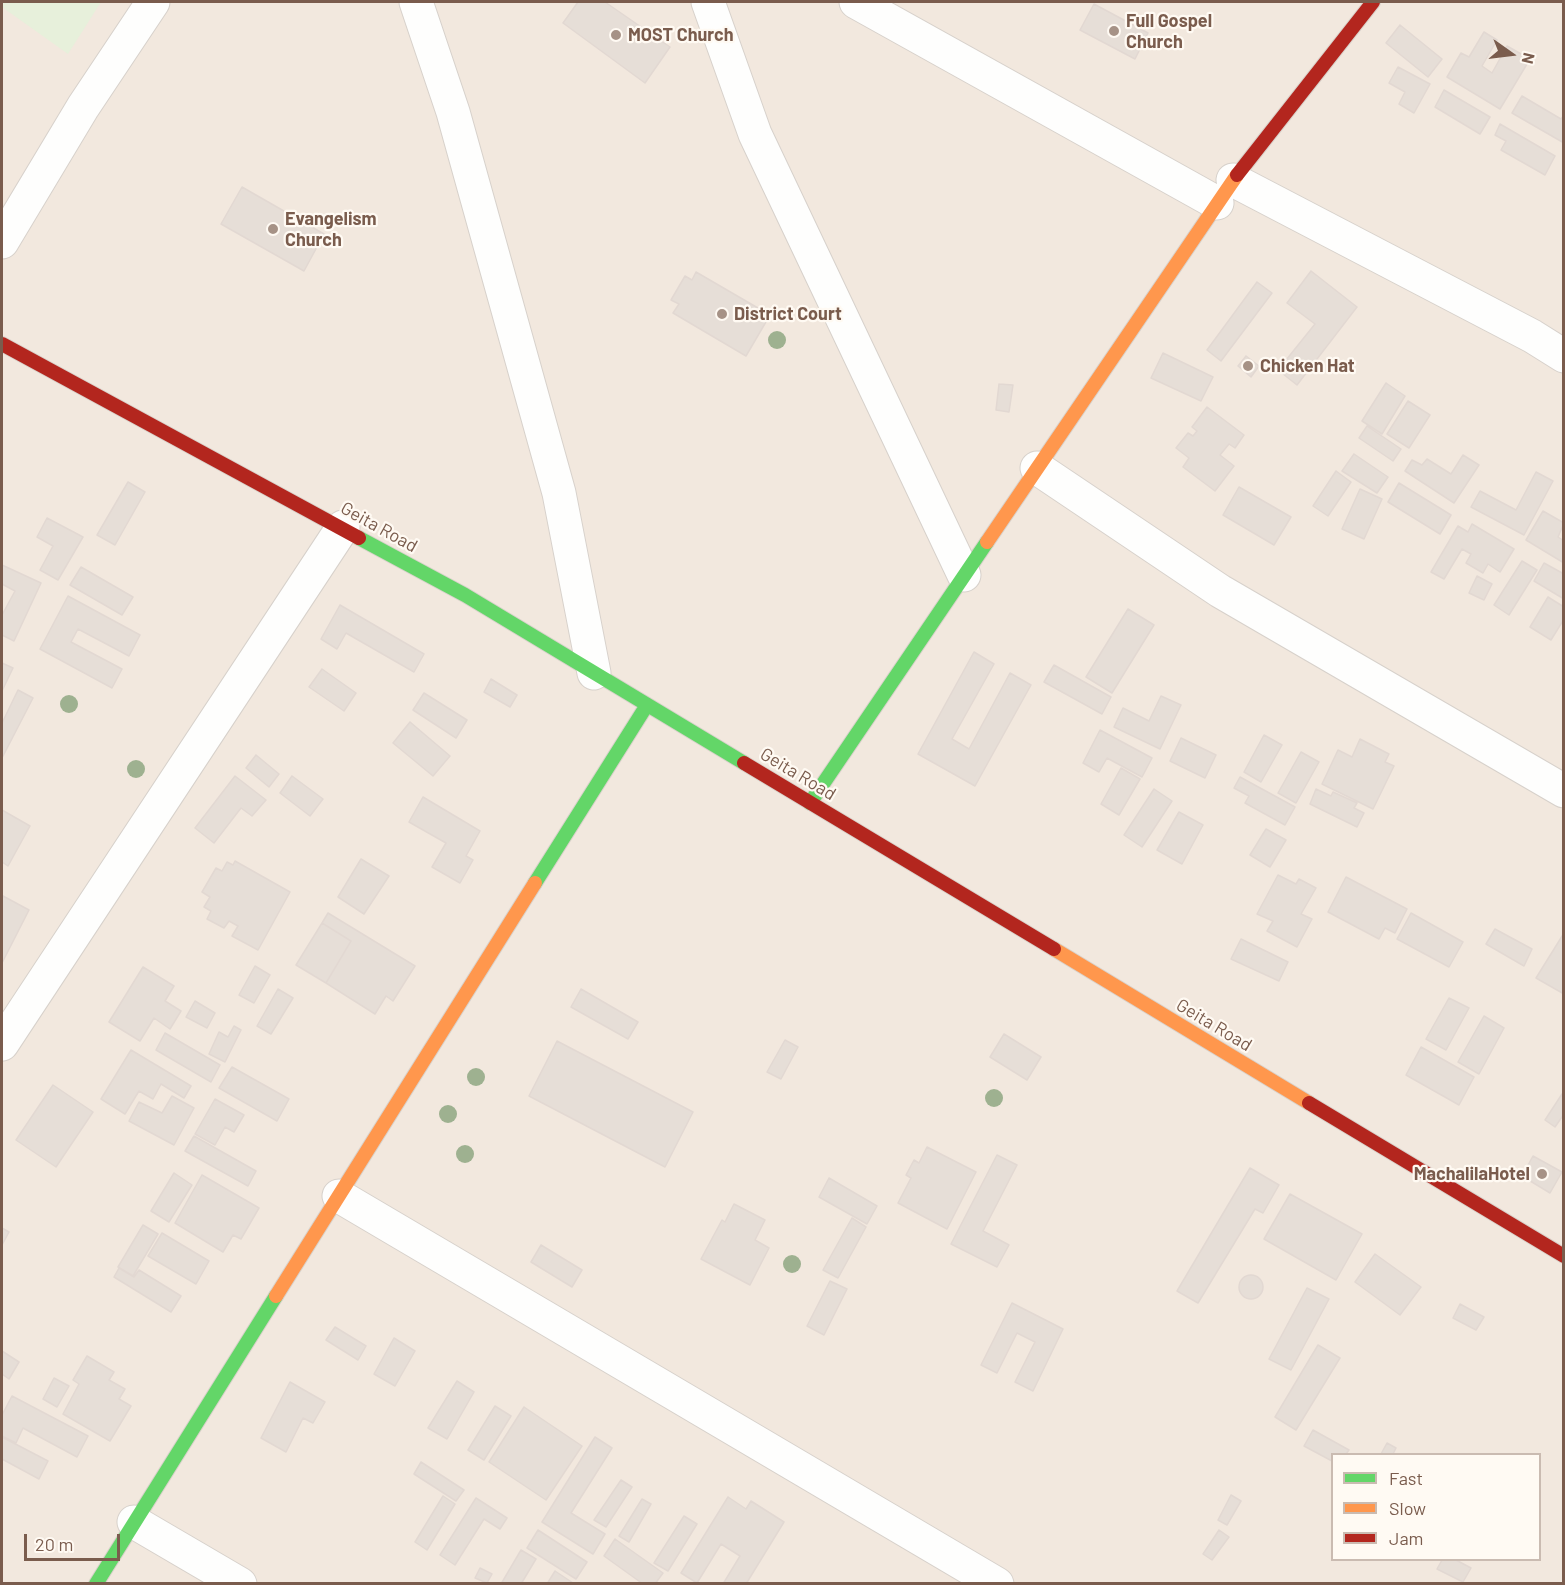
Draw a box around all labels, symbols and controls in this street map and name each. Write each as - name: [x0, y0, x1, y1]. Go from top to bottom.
- place label: Full Gospel Church: [1126, 10, 1212, 52]
- place label: MOST Church: [628, 24, 734, 46]
- marker: Full Gospel Church: [1107, 24, 1121, 38]
- north arrow: [1481, 24, 1541, 84]
- marker: MOST Church: [609, 28, 623, 42]
- text: N: [1518, 51, 1539, 66]
- place label: Evangelism Church: [285, 208, 377, 250]
- marker: Evangelism Church: [266, 222, 280, 236]
- place label: District Court: [734, 303, 842, 325]
- marker: District Court: [715, 307, 729, 321]
- place label: Chicken Hat: [1260, 355, 1355, 377]
- marker: Chicken Hat: [1241, 359, 1255, 373]
- street label: Geita Road: [337, 497, 421, 557]
- street label: Geita Road: [756, 743, 840, 805]
- street label: Geita Road: [1172, 994, 1256, 1056]
- place label: MachalilaHotel: [1414, 1163, 1530, 1185]
- marker: MachalilaHotel: [1535, 1167, 1549, 1181]
- legend: [1331, 1453, 1541, 1561]
- text: Fast: [1389, 1467, 1423, 1489]
- text: Slow: [1389, 1497, 1426, 1519]
- scale bar: [27, 1522, 123, 1560]
- text: Jam: [1389, 1527, 1423, 1549]
- text: 20 m: [35, 1533, 73, 1555]

